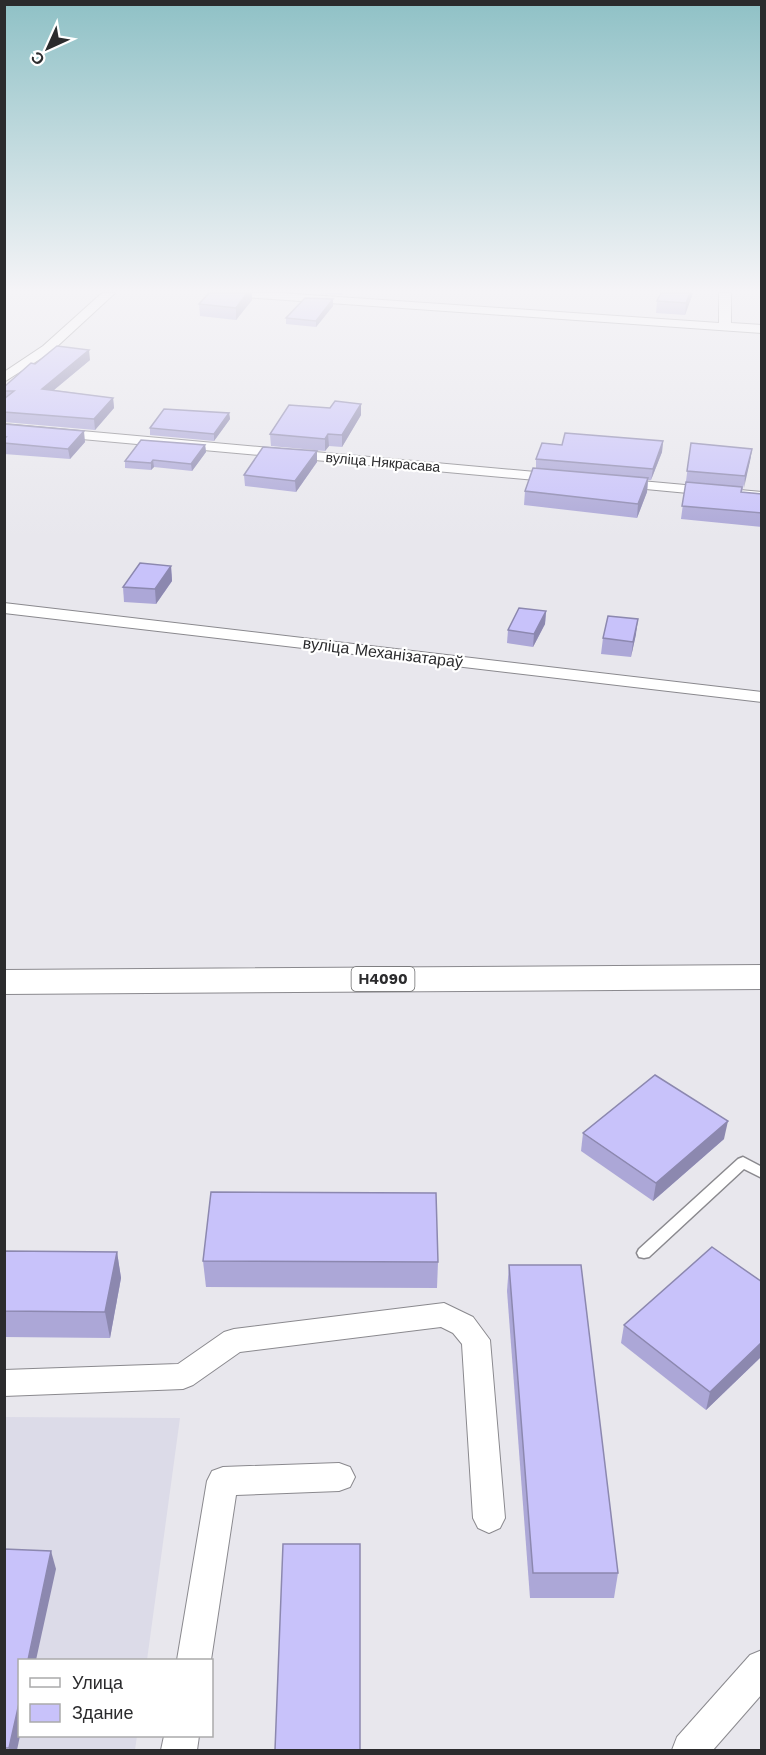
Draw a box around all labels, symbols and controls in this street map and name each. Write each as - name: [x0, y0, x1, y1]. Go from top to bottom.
- north arrow: [18, 18, 78, 78]
- text: С: [27, 47, 49, 69]
- street label: вуліца Някрасава: [325, 449, 441, 475]
- street label: вуліца Механізатараў: [302, 633, 464, 672]
- road number: Н4090: [352, 967, 415, 991]
- legend: [18, 1659, 213, 1737]
- text: Улица: [72, 1672, 124, 1693]
- text: Здание: [72, 1702, 133, 1723]

